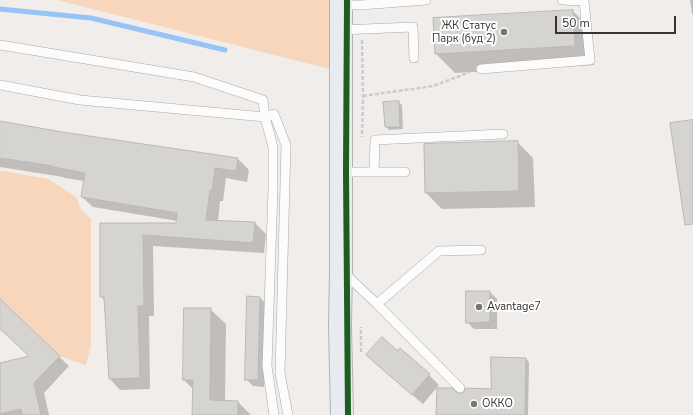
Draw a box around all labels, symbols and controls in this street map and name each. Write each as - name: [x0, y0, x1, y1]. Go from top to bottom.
- scale bar: [557, 8, 678, 34]
- text: 50 m: [562, 15, 590, 31]
- place label: ЖК Статус Парк (буд 2): [432, 19, 496, 45]
- marker: ЖК Статус Парк (буд 2): [499, 27, 509, 37]
- place label: Avantage7: [487, 300, 541, 314]
- marker: Avantage7: [474, 302, 484, 312]
- place label: ОККО: [482, 397, 513, 411]
- marker: ОККО: [469, 399, 479, 409]

